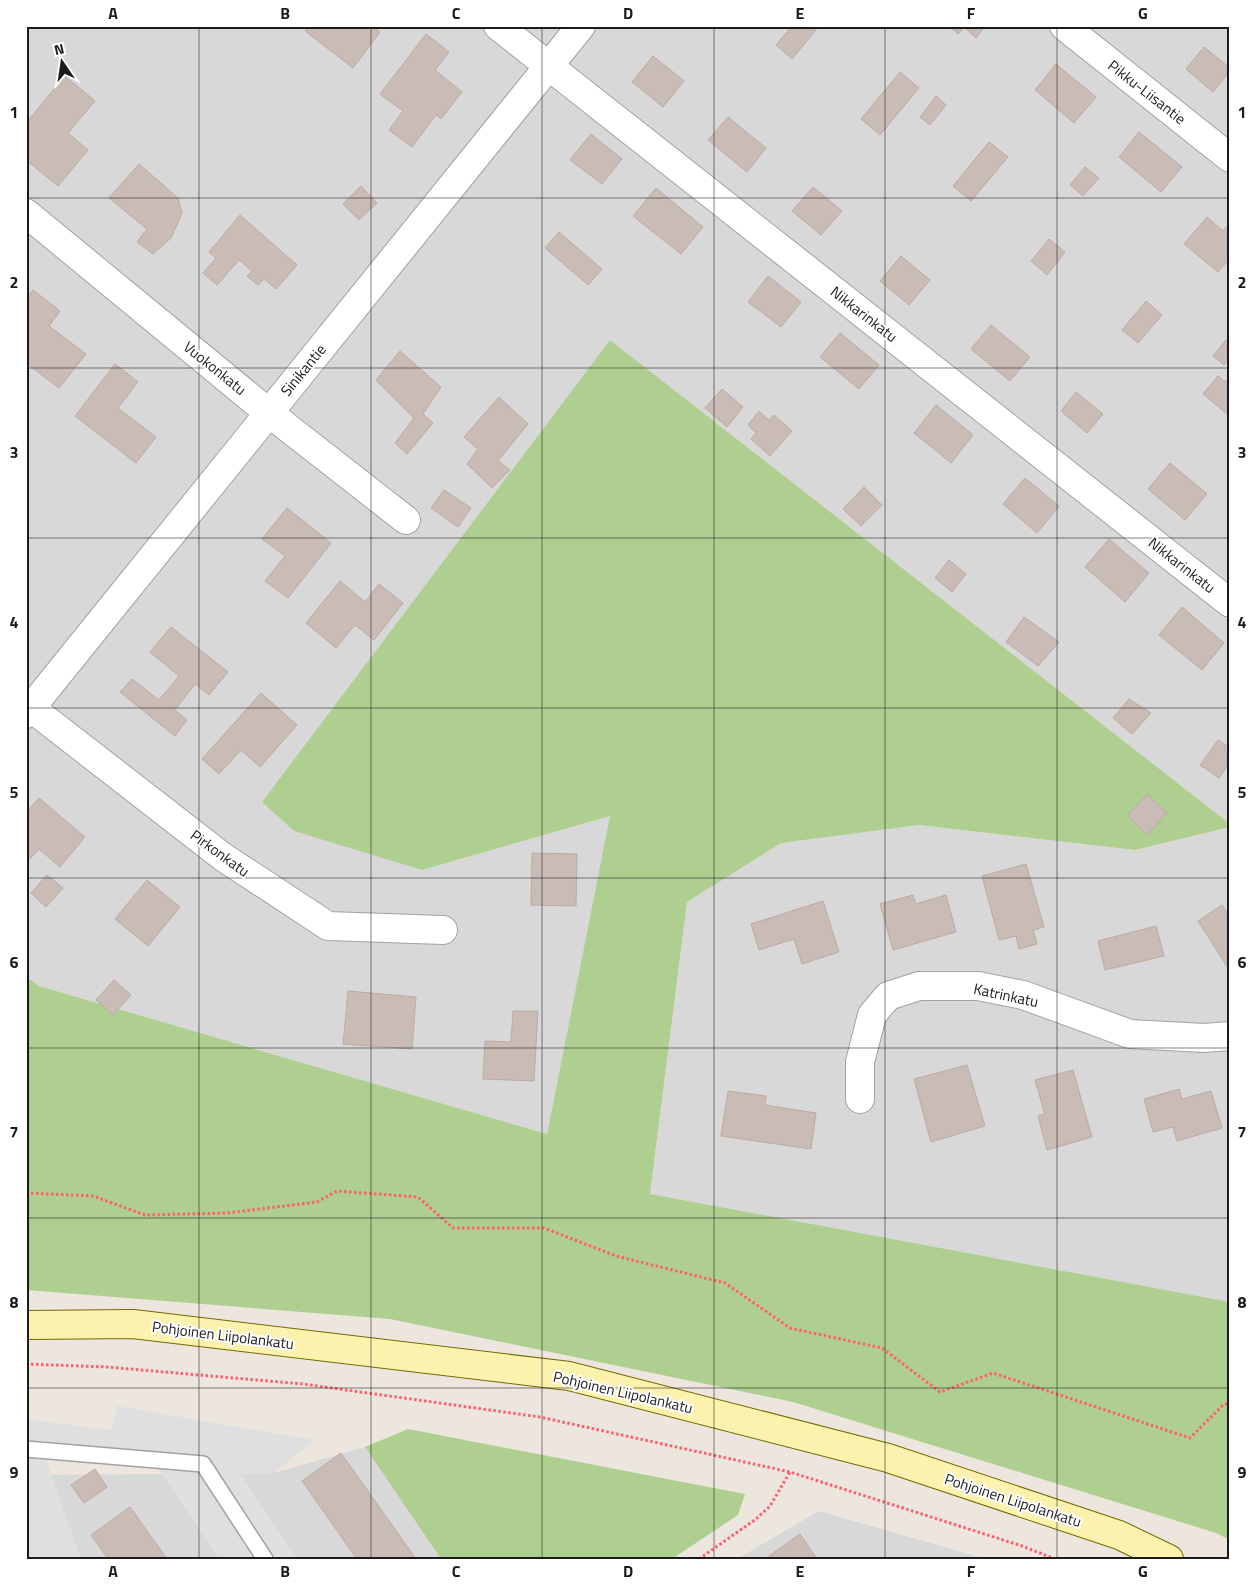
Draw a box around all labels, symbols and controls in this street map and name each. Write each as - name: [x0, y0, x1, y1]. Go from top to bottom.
- text: A: [108, 1, 118, 25]
- text: B: [280, 1, 290, 25]
- text: C: [452, 1, 461, 25]
- text: D: [623, 1, 633, 25]
- text: E: [796, 1, 805, 25]
- text: F: [967, 1, 976, 25]
- text: G: [1138, 1, 1148, 25]
- north arrow: [38, 38, 88, 88]
- text: N: [52, 38, 66, 60]
- street label: Pikku-Liisantie: [1103, 54, 1191, 130]
- text: 1: [10, 100, 18, 124]
- text: 1: [1238, 100, 1246, 124]
- text: 2: [10, 270, 18, 294]
- text: 2: [1238, 270, 1246, 294]
- street label: Nikkarinkatu: [826, 280, 902, 348]
- street label: Vuokonkatu: [179, 335, 251, 401]
- street label: Sinikantie: [275, 339, 331, 401]
- text: 3: [10, 440, 18, 464]
- text: 3: [1238, 440, 1246, 464]
- street label: Nikkarinkatu: [1144, 531, 1220, 599]
- text: 4: [10, 610, 19, 634]
- text: 4: [1238, 610, 1247, 634]
- text: 5: [10, 780, 19, 804]
- text: 5: [1238, 780, 1247, 804]
- street label: Pirkonkatu: [186, 824, 254, 882]
- text: 6: [10, 950, 19, 974]
- text: 6: [1238, 950, 1247, 974]
- street label: Katrinkatu: [971, 977, 1041, 1013]
- text: 7: [10, 1120, 18, 1144]
- text: 7: [1238, 1120, 1246, 1144]
- text: 8: [10, 1290, 19, 1314]
- text: 8: [1238, 1290, 1247, 1314]
- street label: Pohjoinen Liipolankatu: [151, 1315, 295, 1355]
- street label: Pohjoinen Liipolankatu: [551, 1365, 695, 1419]
- text: 9: [10, 1460, 19, 1484]
- text: 9: [1238, 1460, 1247, 1484]
- street label: Pohjoinen Liipolankatu: [942, 1467, 1084, 1533]
- text: A: [108, 1559, 118, 1583]
- text: B: [280, 1559, 290, 1583]
- text: C: [452, 1559, 461, 1583]
- text: D: [623, 1559, 633, 1583]
- text: E: [796, 1559, 805, 1583]
- text: F: [967, 1559, 976, 1583]
- text: G: [1138, 1559, 1148, 1583]

